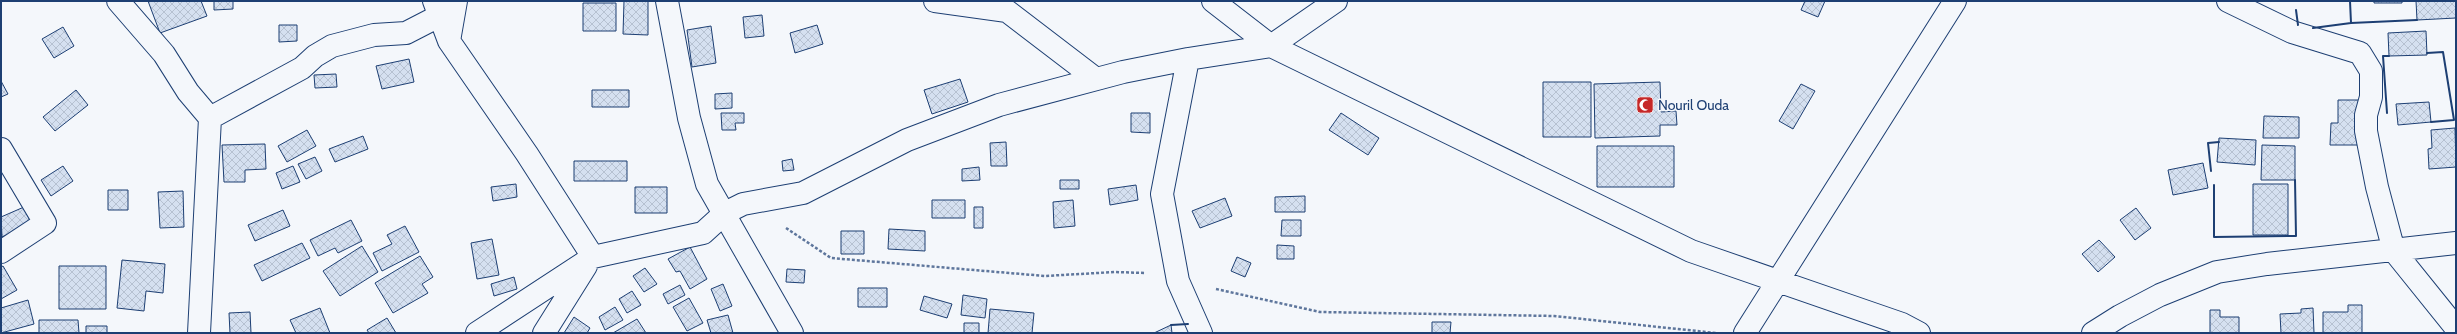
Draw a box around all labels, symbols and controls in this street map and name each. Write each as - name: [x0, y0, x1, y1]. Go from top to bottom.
- mosque icon: Nouril Ouda: [1635, 95, 1655, 115]
- place label: Nouril Ouda: [1658, 96, 1729, 114]

